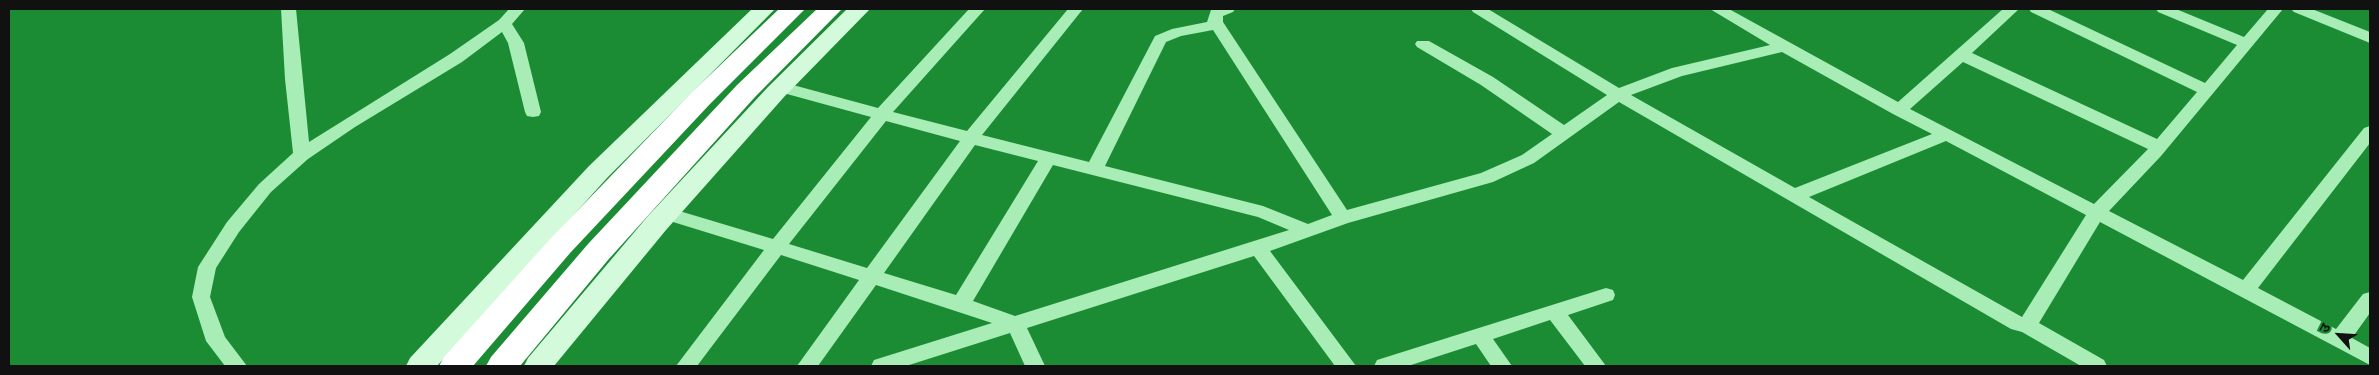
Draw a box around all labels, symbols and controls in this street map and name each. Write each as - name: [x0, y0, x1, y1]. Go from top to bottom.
- north arrow: [2314, 310, 2364, 360]
- text: उ: [2315, 320, 2336, 337]

